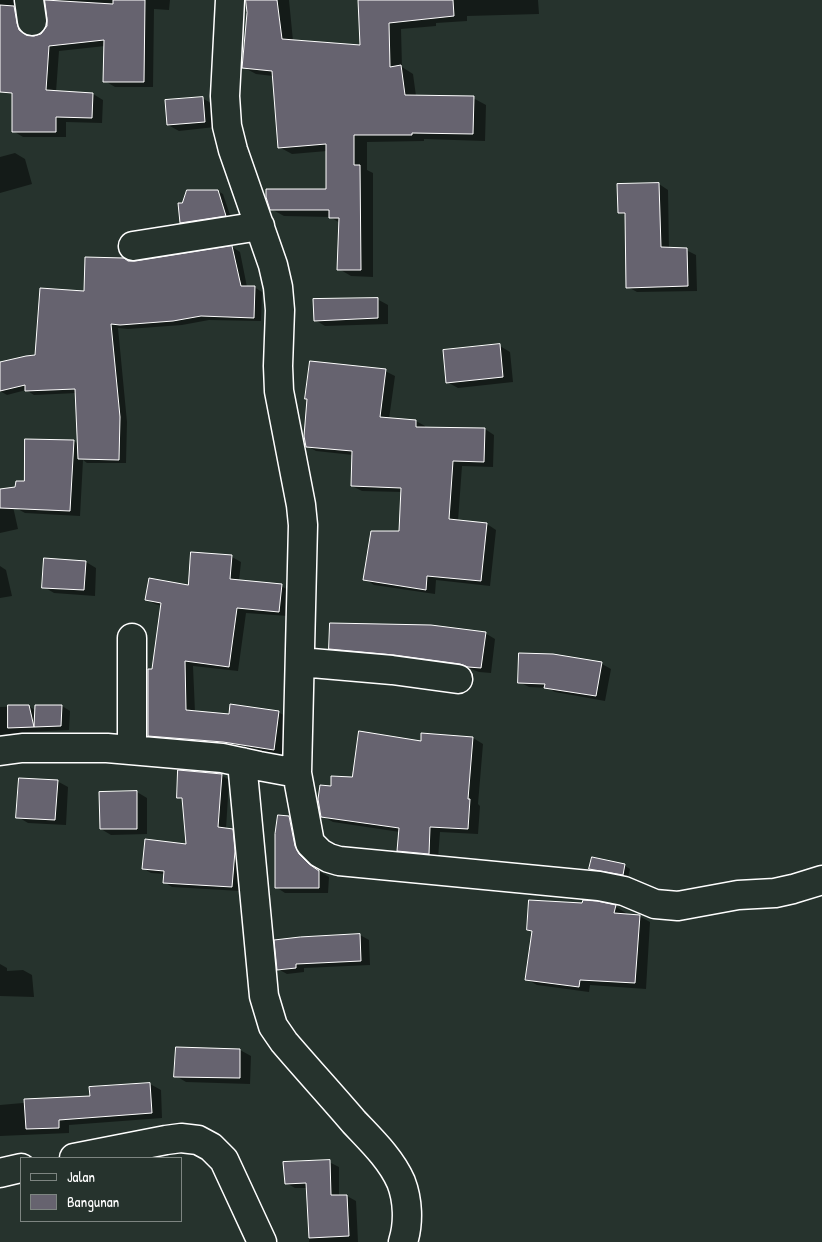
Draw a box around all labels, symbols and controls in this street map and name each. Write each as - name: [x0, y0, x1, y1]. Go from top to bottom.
- legend: [20, 1157, 182, 1222]
- text: Jalan: [67, 1166, 95, 1187]
- text: Bangunan: [67, 1191, 119, 1212]

